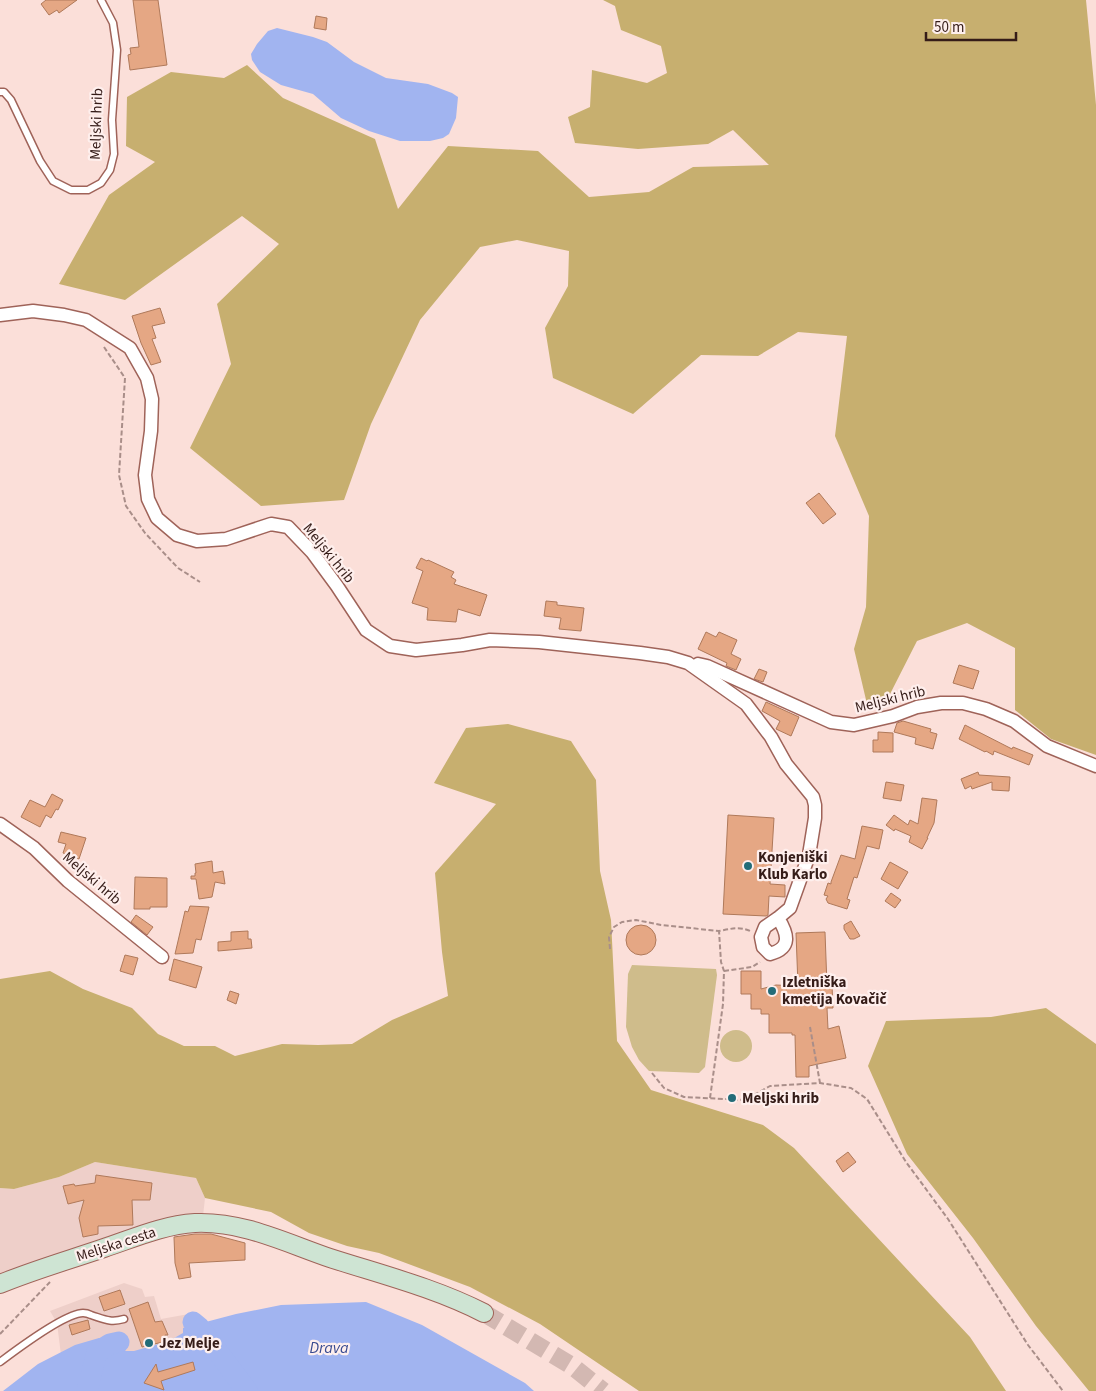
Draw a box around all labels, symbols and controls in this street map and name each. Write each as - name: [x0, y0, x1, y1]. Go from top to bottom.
- scale bar: [926, 10, 1016, 42]
- text: 50 m: [934, 17, 964, 38]
- street label: Meljski hrib: [85, 88, 108, 160]
- street label: Meljski hrib: [298, 519, 359, 588]
- street label: Meljski hrib: [853, 681, 927, 718]
- street label: Meljski hrib: [58, 847, 126, 910]
- place label: Konjeniški Klub Karlo: [758, 847, 828, 885]
- marker: Konjeniški Klub Karlo: [742, 860, 754, 872]
- place label: Izletniška kmetija Kovačič: [782, 972, 887, 1010]
- marker: Izletniška kmetija Kovačič: [766, 985, 778, 997]
- place label: Meljski hrib: [742, 1088, 820, 1109]
- marker: Meljski hrib: [726, 1092, 738, 1104]
- street label: Meljska cesta: [74, 1222, 159, 1267]
- place label: Jez Melje: [159, 1333, 220, 1354]
- marker: Jez Melje: [143, 1337, 155, 1349]
- water label: Drava: [309, 1337, 349, 1359]

